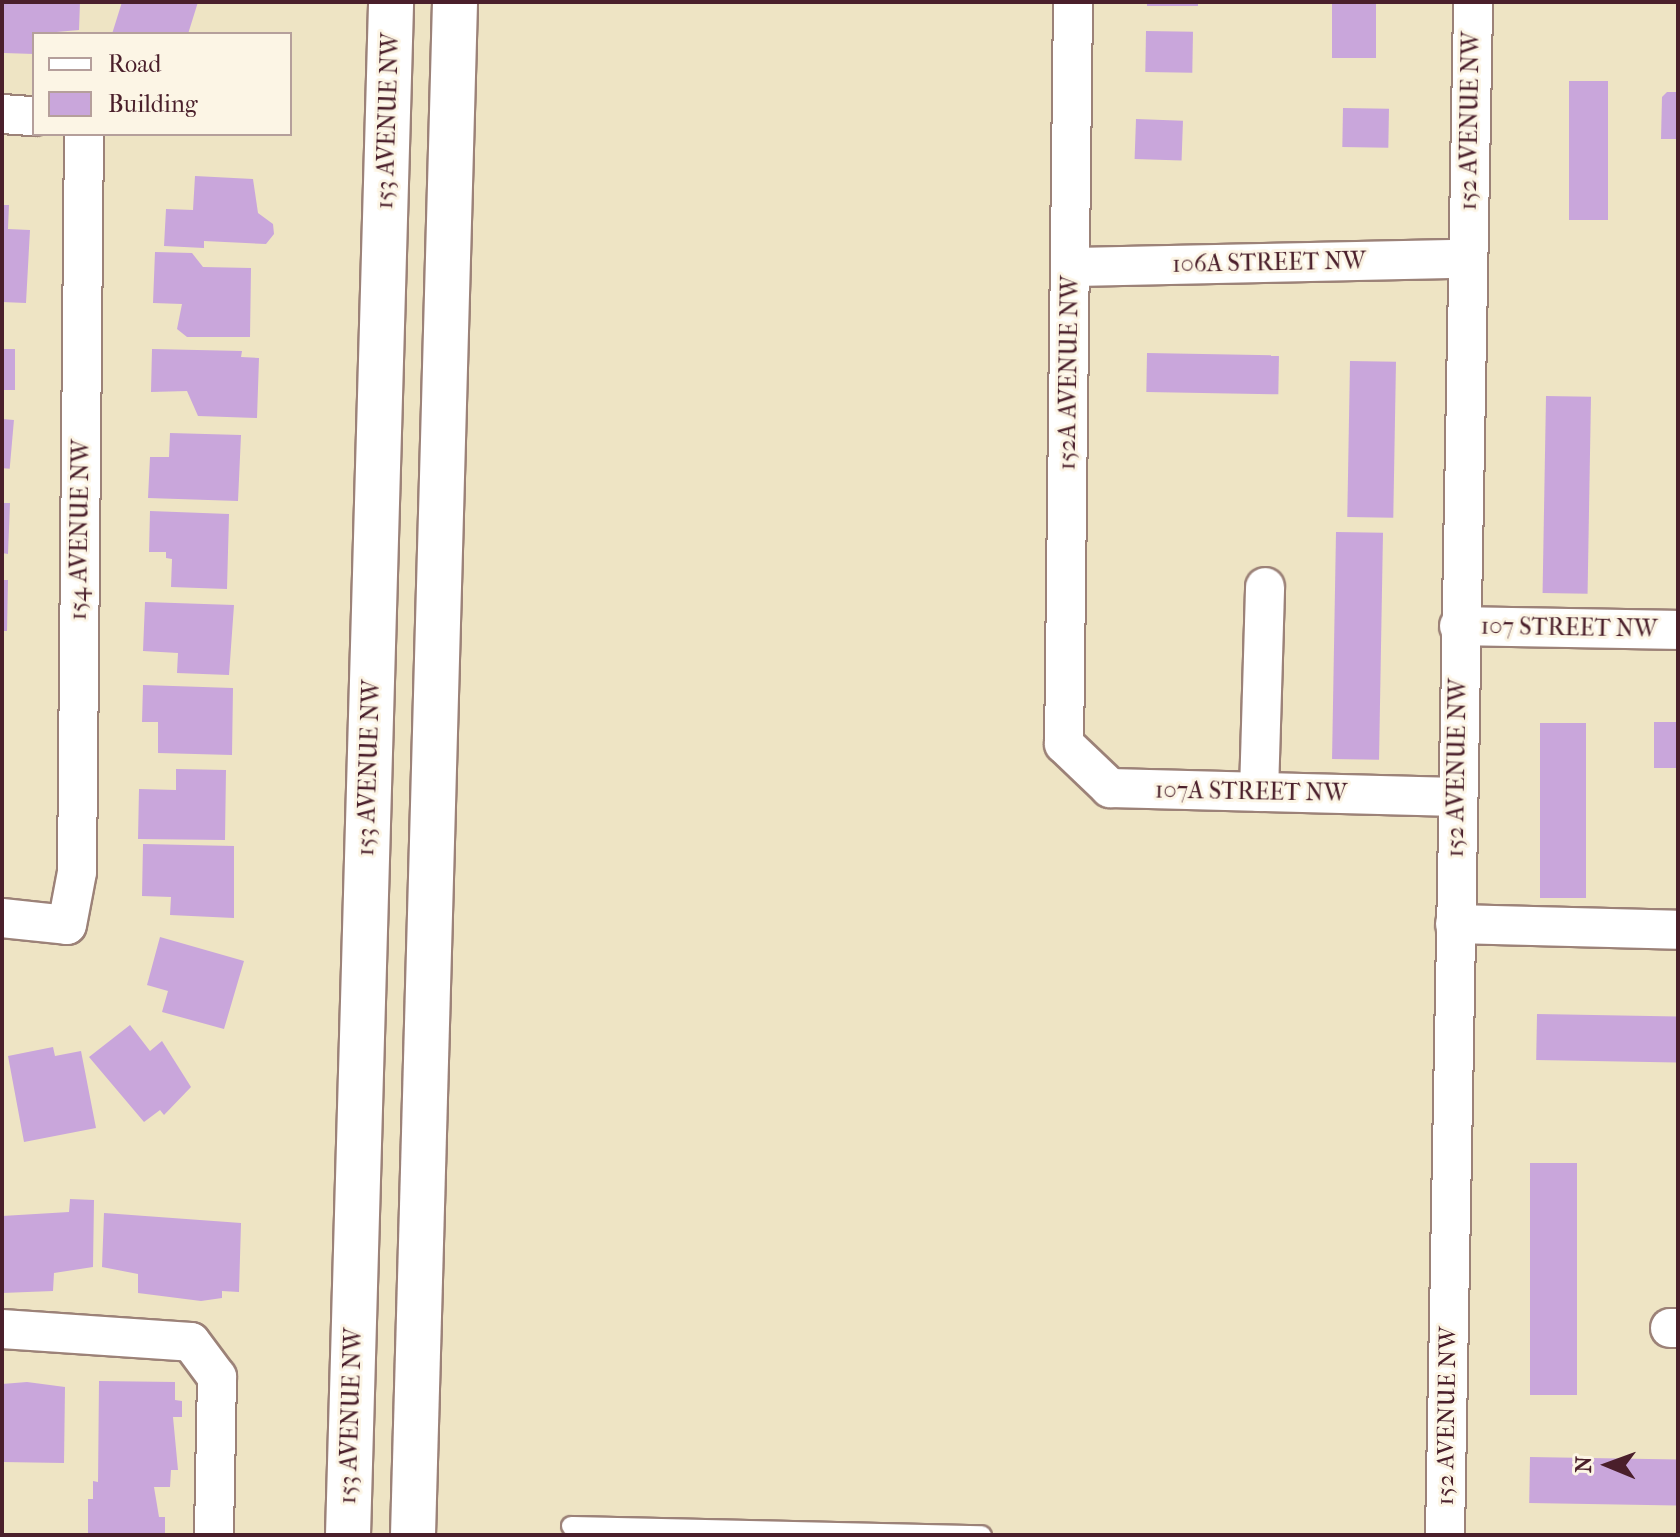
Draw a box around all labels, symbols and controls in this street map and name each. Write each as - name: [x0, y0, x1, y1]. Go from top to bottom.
- street label: 152 AVENUE NW: [1454, 31, 1486, 211]
- legend: [32, 32, 292, 136]
- street label: 153 AVENUE NW: [371, 32, 405, 210]
- text: Road: [108, 50, 161, 78]
- text: Building: [108, 90, 198, 118]
- street label: 106A STREET NW: [1172, 247, 1366, 279]
- street label: 152A AVENUE NW: [1053, 275, 1085, 471]
- street label: 154 AVENUE NW: [64, 439, 96, 621]
- street label: 107 STREET NW: [1480, 612, 1658, 644]
- street label: 152 AVENUE NW: [1441, 678, 1473, 858]
- street label: 153 AVENUE NW: [352, 679, 386, 857]
- street label: 107A STREET NW: [1155, 776, 1347, 808]
- street label: 152 AVENUE NW: [1431, 1326, 1463, 1506]
- street label: 153 AVENUE NW: [334, 1327, 368, 1505]
- north arrow: [1568, 1425, 1648, 1505]
- text: N: [1571, 1456, 1597, 1473]

